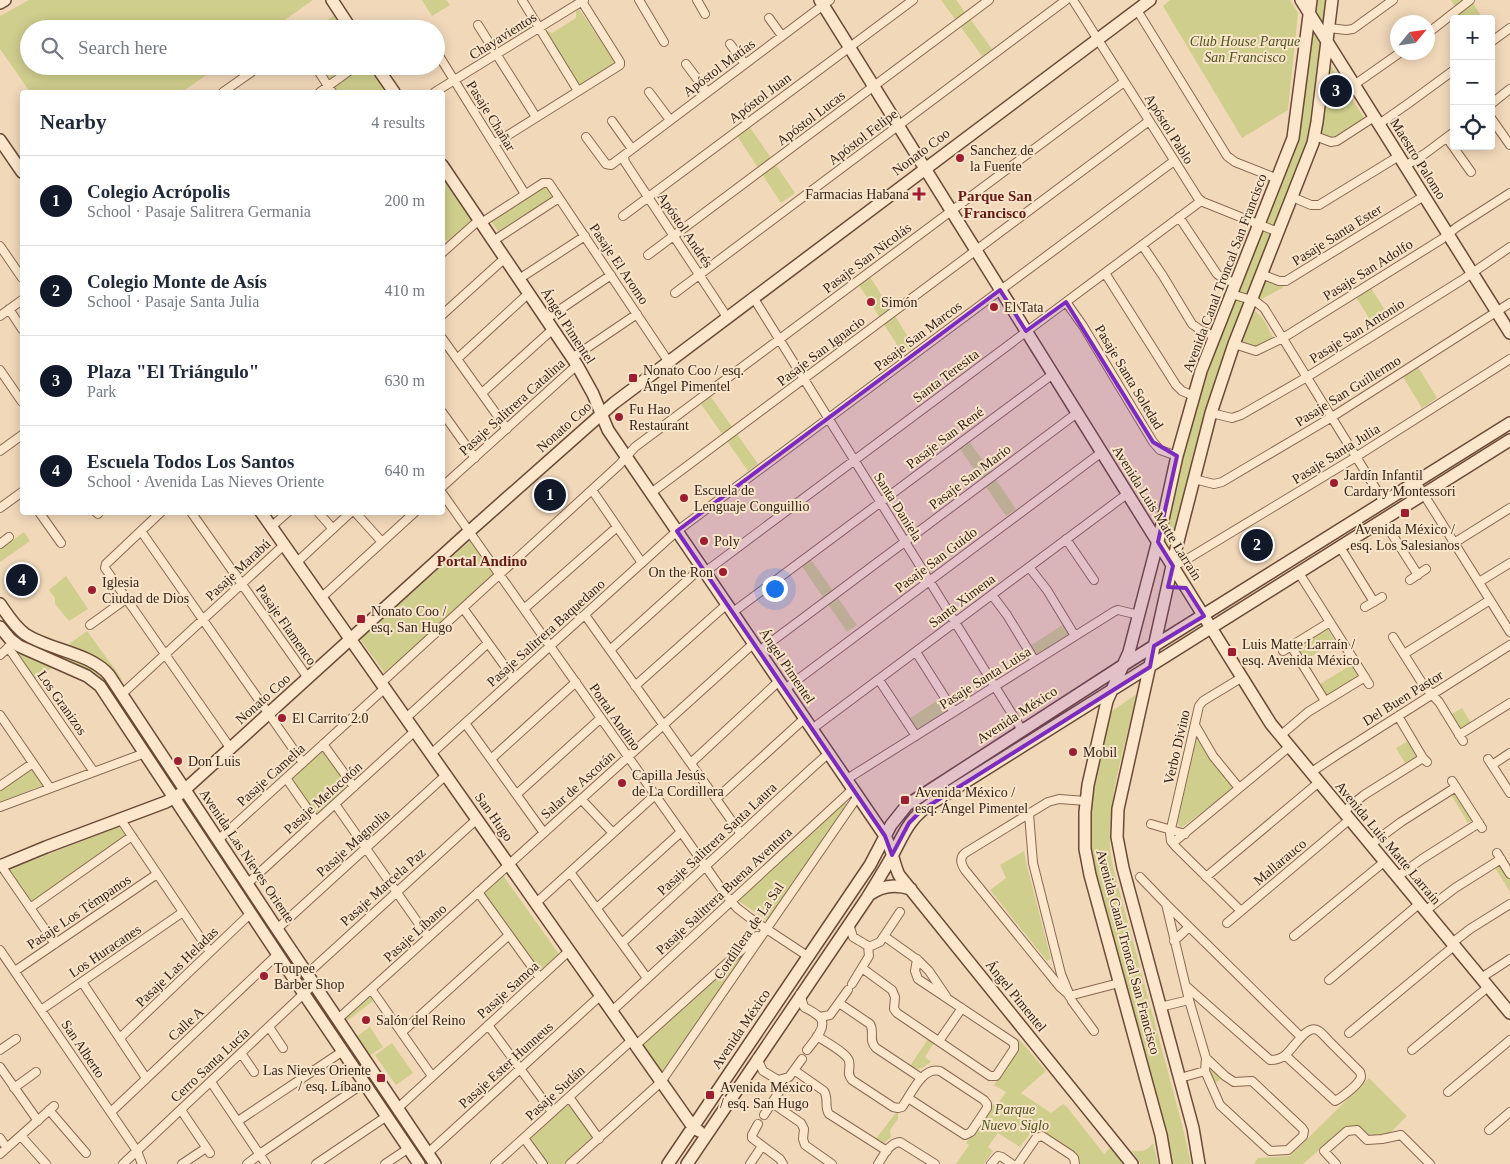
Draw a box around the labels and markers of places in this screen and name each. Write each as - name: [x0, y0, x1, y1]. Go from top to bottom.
- pin: 3: [1320, 72, 1352, 110]
- place label: Sanchez de la Fuente: [970, 143, 1033, 174]
- marker: Sanchez de la Fuente: [954, 152, 966, 164]
- place label: Farmacias Habana: [805, 187, 910, 202]
- marker: Farmacias Habana: [913, 188, 925, 200]
- place label: Simón: [881, 295, 918, 310]
- marker: Simón: [865, 296, 877, 308]
- place label: El Tata: [1004, 300, 1044, 315]
- marker: El Tata: [988, 301, 1000, 313]
- place label: Nonato Coo / esq. Ángel Pimentel: [643, 363, 744, 394]
- marker: Nonato Coo / esq. Ángel Pimentel: [627, 372, 639, 384]
- place label: Fu Hao Restaurant: [629, 402, 689, 433]
- marker: Fu Hao Restaurant: [613, 411, 625, 423]
- place label: Jardín Infantil Cardary Montessori: [1344, 468, 1456, 499]
- pin: 1: [534, 476, 566, 514]
- marker: Jardín Infantil Cardary Montessori: [1328, 477, 1340, 489]
- place label: Escuela de Lenguaje Conguillio: [694, 483, 809, 514]
- marker: Escuela de Lenguaje Conguillio: [678, 492, 690, 504]
- marker: Avenida México / esq. Los Salesianos: [1399, 507, 1411, 519]
- place label: Avenida México / esq. Los Salesianos: [1350, 522, 1460, 553]
- pin: 2: [1241, 526, 1273, 564]
- place label: Poly: [714, 534, 740, 549]
- marker: Poly: [698, 535, 710, 547]
- pin: 4: [6, 561, 38, 599]
- place label: On the Ron: [648, 565, 713, 580]
- marker: On the Ron: [717, 566, 729, 578]
- place label: Iglesia Ciudad de Dios: [102, 575, 189, 606]
- marker: Iglesia Ciudad de Dios: [86, 584, 98, 596]
- place label: Nonato Coo / esq. San Hugo: [371, 604, 452, 635]
- marker: Nonato Coo / esq. San Hugo: [355, 613, 367, 625]
- place label: Luis Matte Larraín / esq. Avenida México: [1242, 637, 1360, 668]
- marker: Luis Matte Larraín / esq. Avenida México: [1226, 646, 1238, 658]
- place label: El Carrito 2.0: [292, 711, 369, 726]
- marker: El Carrito 2.0: [276, 712, 288, 724]
- place label: Mobil: [1083, 745, 1117, 760]
- marker: Mobil: [1067, 746, 1079, 758]
- place label: Don Luis: [188, 754, 241, 769]
- marker: Don Luis: [172, 755, 184, 767]
- place label: Capilla Jesús de La Cordillera: [632, 768, 725, 799]
- marker: Capilla Jesús de La Cordillera: [616, 777, 628, 789]
- place label: Avenida México / esq. Ángel Pimentel: [915, 785, 1028, 816]
- marker: Avenida México / esq. Ángel Pimentel: [899, 794, 911, 806]
- place label: Toupee Barber Shop: [274, 961, 344, 992]
- marker: Toupee Barber Shop: [258, 970, 270, 982]
- place label: Salón del Reino: [376, 1013, 465, 1028]
- marker: Salón del Reino: [360, 1014, 372, 1026]
- place label: Las Nieves Oriente / esq. Líbano: [263, 1063, 371, 1094]
- marker: Las Nieves Oriente / esq. Líbano: [375, 1072, 387, 1084]
- place label: Avenida México / esq. San Hugo: [720, 1080, 813, 1111]
- marker: Avenida México / esq. San Hugo: [704, 1089, 716, 1101]

